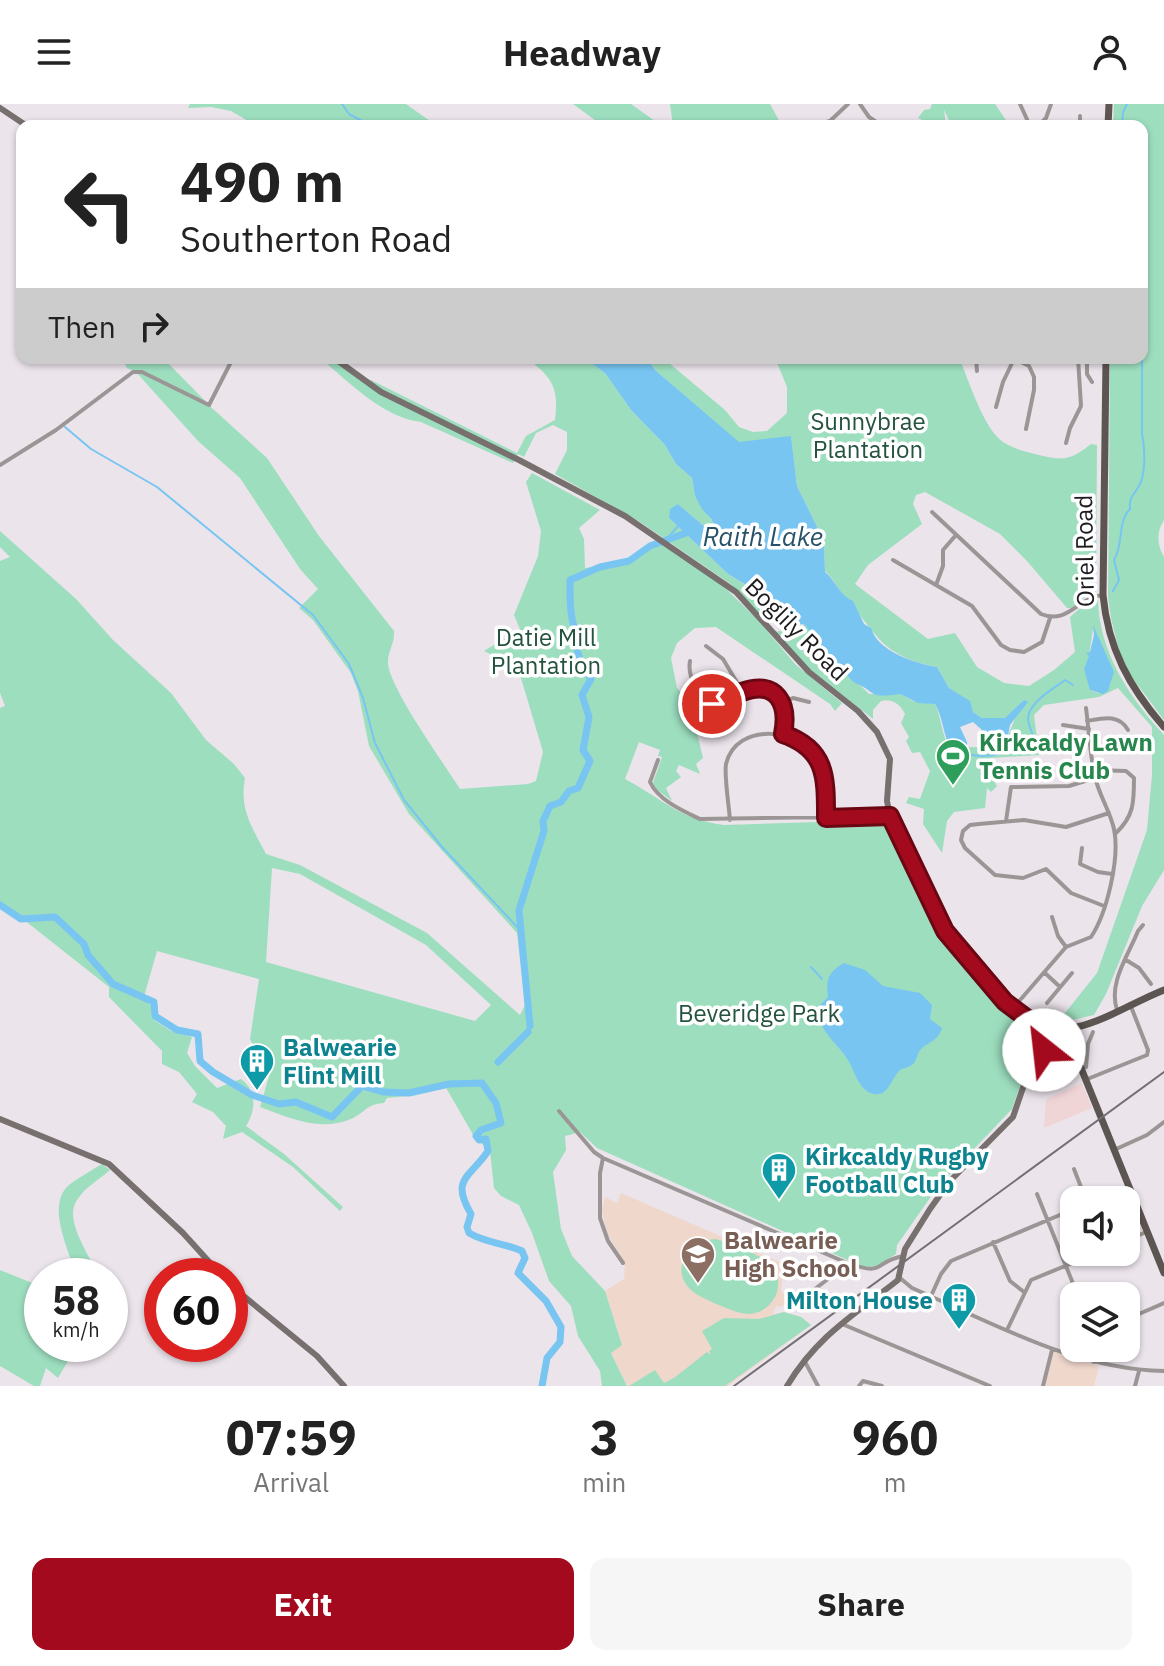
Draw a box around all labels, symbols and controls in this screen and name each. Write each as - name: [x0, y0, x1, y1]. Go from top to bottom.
- text: Headway: [503, 29, 661, 76]
- icon: menu: [32, 30, 76, 74]
- icon: person: [1088, 30, 1132, 74]
- text: 490 m: [180, 145, 344, 217]
- icon: left: [48, 152, 152, 256]
- text: Southerton Road: [180, 215, 452, 262]
- icon: right: [132, 304, 176, 348]
- text: Then: [48, 307, 116, 346]
- park label: Sunnybrae Plantation: [810, 405, 926, 465]
- street label: Oriel Road: [1067, 495, 1101, 607]
- water label: Raith Lake: [703, 519, 823, 553]
- street label: Boglily Road: [739, 571, 855, 687]
- park label: Datie Mill Plantation: [491, 621, 601, 681]
- pin: [678, 670, 746, 738]
- icon: arrive: [690, 682, 734, 726]
- place label: Kirkcaldy Lawn Tennis Club: [979, 726, 1153, 786]
- sports icon: Kirkcaldy Lawn Tennis Club: [934, 737, 972, 787]
- park label: Beveridge Park: [678, 997, 840, 1029]
- position arrow: [1002, 1008, 1086, 1092]
- place label: Balwearie Flint Mill: [283, 1031, 397, 1091]
- building icon: Balwearie Flint Mill: [238, 1042, 276, 1092]
- place label: Kirkcaldy Rugby Football Club: [805, 1140, 989, 1200]
- building icon: Kirkcaldy Rugby Football Club: [760, 1151, 798, 1201]
- map controls: [1060, 1186, 1140, 1362]
- button: sound: [1060, 1186, 1140, 1266]
- place label: Balwearie High School: [724, 1224, 858, 1284]
- school or university icon: Balwearie High School: [679, 1235, 717, 1285]
- speed limit sign: 60: [144, 1258, 248, 1362]
- text: 58: [52, 1274, 100, 1326]
- building icon: Milton House: [940, 1281, 978, 1331]
- button: layers: [1060, 1282, 1140, 1362]
- place label: Milton House: [786, 1284, 933, 1316]
- text: km/h: [52, 1316, 100, 1343]
- text: 07:59: [226, 1406, 357, 1468]
- text: 3: [590, 1406, 619, 1468]
- text: 960: [852, 1406, 938, 1468]
- text: Arrival: [253, 1465, 329, 1499]
- text: min: [582, 1465, 626, 1499]
- text: m: [884, 1465, 906, 1499]
- button: Exit: [32, 1558, 574, 1650]
- button: Share: [590, 1558, 1132, 1650]

